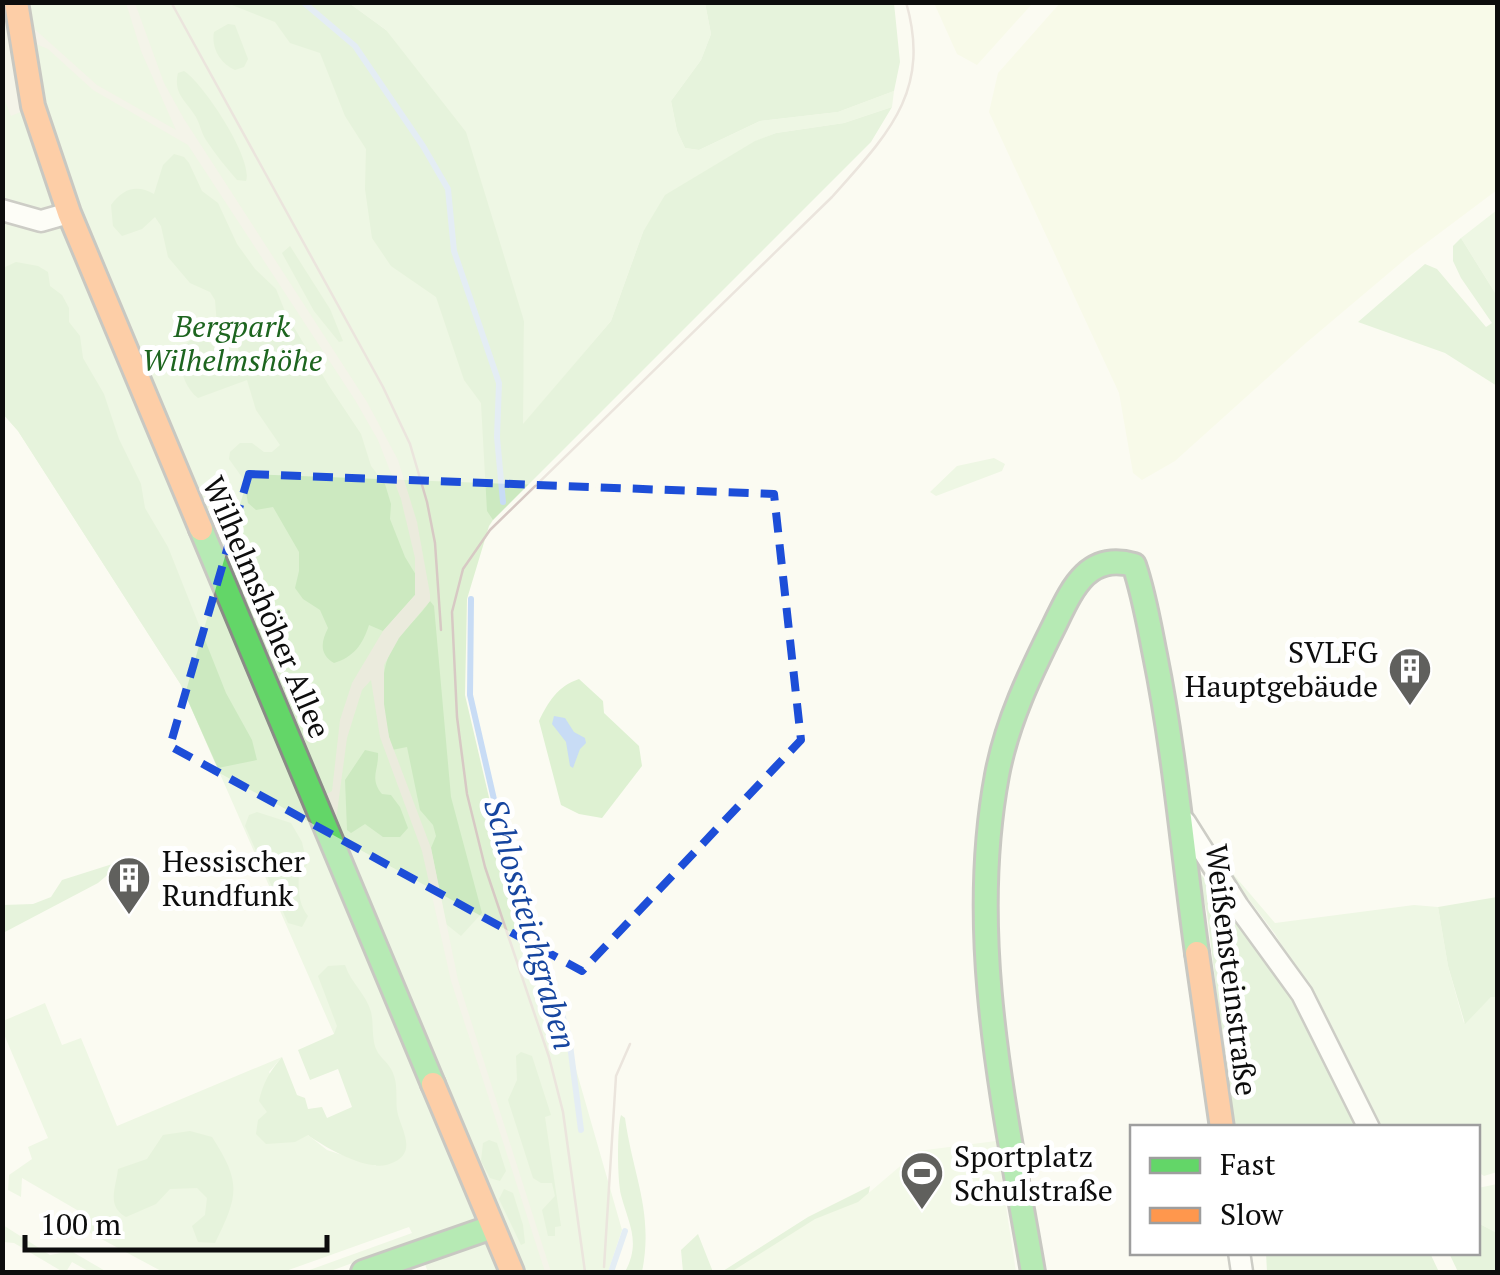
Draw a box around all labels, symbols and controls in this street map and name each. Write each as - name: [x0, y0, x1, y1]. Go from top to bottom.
- park label: Bergpark Wilhelmshöhe: [142, 306, 323, 380]
- street label: Wilhelmshöher Allee: [194, 470, 340, 744]
- place label: SVLFG Hauptgebäude: [1185, 632, 1378, 706]
- building icon: SVLFG Hauptgebäude: [1387, 646, 1433, 707]
- water label: Schlossteichgraben: [475, 794, 587, 1054]
- place label: Hessischer Rundfunk: [162, 841, 306, 915]
- street label: Weißensteinstraße: [1197, 842, 1267, 1098]
- building icon: Hessischer Rundfunk: [106, 855, 152, 916]
- legend: [1130, 1125, 1480, 1255]
- place label: Sportplatz Schulstraße: [954, 1136, 1113, 1210]
- text: Fast: [1220, 1144, 1276, 1184]
- sports icon: Sportplatz Schulstraße: [899, 1150, 945, 1211]
- scale bar: [25, 1190, 328, 1252]
- text: Slow: [1220, 1194, 1284, 1234]
- text: 100 m: [40, 1204, 121, 1244]

